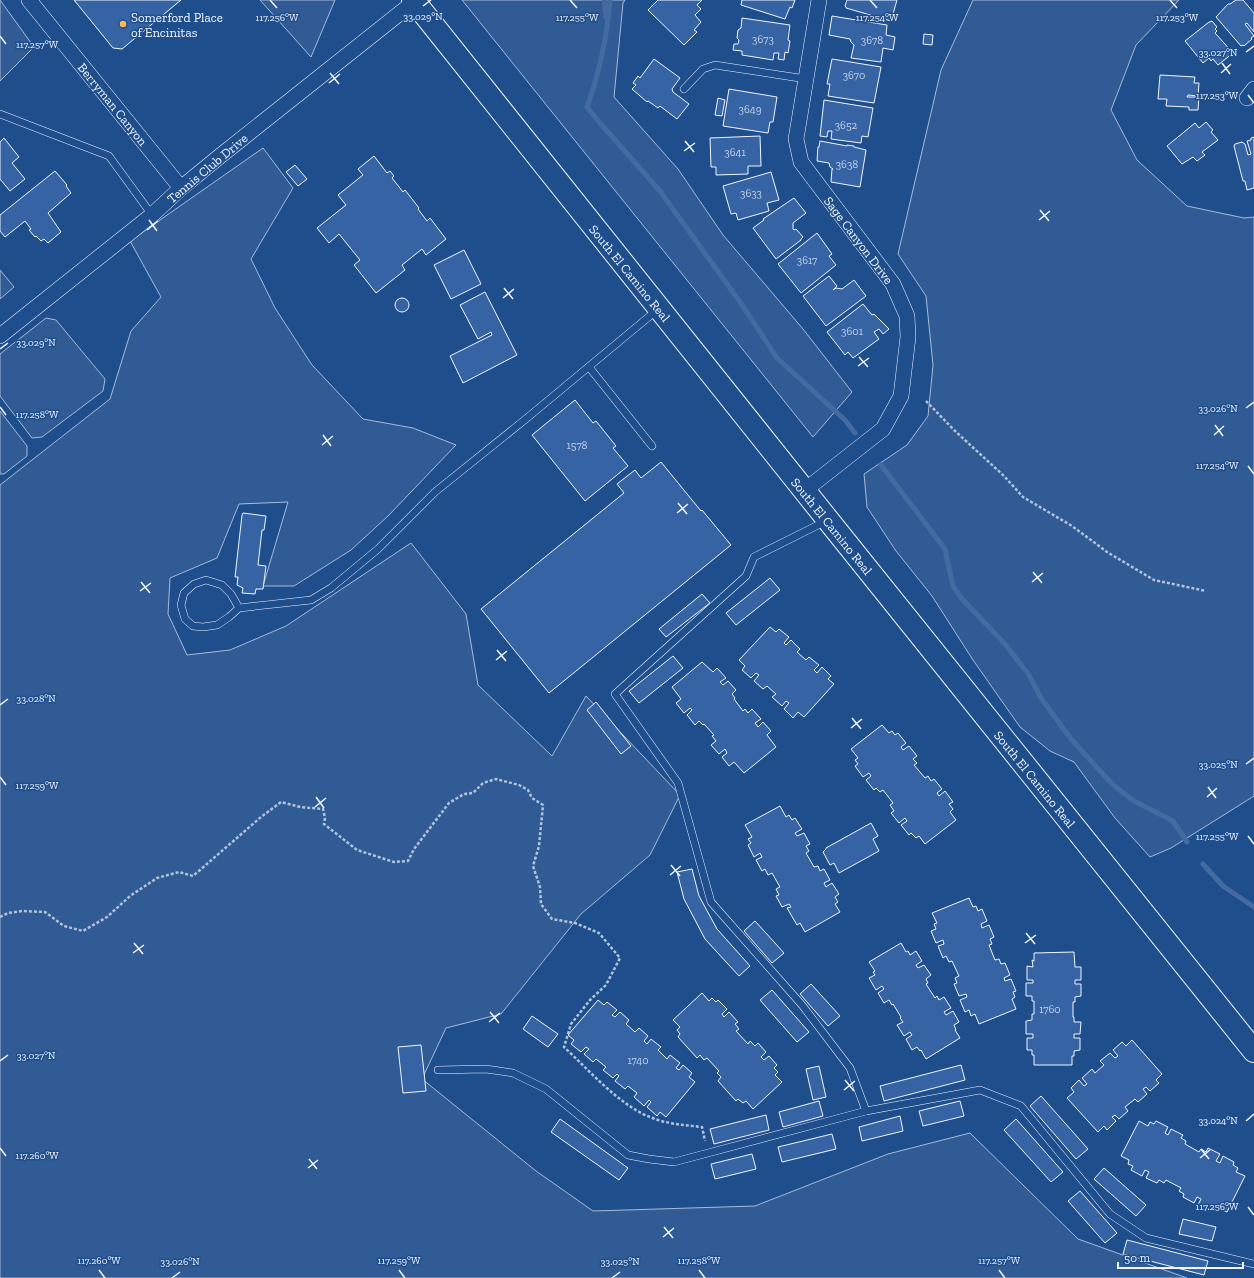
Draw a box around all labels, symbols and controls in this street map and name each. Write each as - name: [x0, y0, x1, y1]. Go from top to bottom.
- place label: Somerford Place of Encinitas: [131, 10, 223, 40]
- text: 33.029°N: [403, 11, 443, 23]
- text: 117.256°W: [256, 12, 299, 24]
- text: 117.255°W: [556, 12, 599, 24]
- text: 117.254°W: [856, 12, 899, 24]
- text: 117.253°W: [1156, 12, 1199, 24]
- marker: Somerford Place of Encinitas: [118, 19, 128, 29]
- house number: 3673: [752, 33, 774, 46]
- house number: 3678: [861, 34, 883, 47]
- text: 117.257°W: [16, 39, 59, 51]
- text: 33.027°N: [1199, 47, 1238, 59]
- street label: Berryman Canyon: [75, 60, 151, 149]
- house number: 3670: [843, 69, 865, 82]
- text: 117.253°W: [1196, 90, 1239, 102]
- house number: 3649: [739, 103, 762, 116]
- house number: 3652: [835, 119, 858, 132]
- street label: Tennis Club Drive: [164, 130, 251, 206]
- house number: 3641: [724, 146, 746, 159]
- house number: 3638: [836, 158, 858, 171]
- house number: 3633: [740, 187, 762, 200]
- street label: Sage Canyon Drive: [821, 194, 896, 287]
- street label: South El Camino Real: [586, 222, 674, 325]
- house number: 3617: [797, 254, 817, 267]
- house number: 3601: [841, 325, 864, 338]
- text: 33.029°N: [16, 337, 56, 349]
- text: 33.026°N: [1198, 403, 1238, 415]
- text: 117.258°W: [16, 409, 59, 421]
- house number: 1578: [567, 439, 588, 452]
- text: 117.254°W: [1196, 460, 1239, 472]
- street label: South El Camino Real: [788, 475, 876, 578]
- text: 33.028°N: [16, 693, 56, 705]
- street label: South El Camino Real: [991, 728, 1079, 831]
- text: 33.025°N: [1198, 759, 1238, 771]
- text: 117.259°W: [16, 780, 59, 792]
- text: 117.255°W: [1196, 831, 1239, 843]
- house number: 1760: [1039, 1003, 1061, 1016]
- text: 33.027°N: [17, 1050, 56, 1062]
- house number: 1740: [627, 1054, 649, 1067]
- text: 33.024°N: [1198, 1115, 1238, 1127]
- text: 117.260°W: [15, 1150, 59, 1162]
- text: 117.256°W: [1196, 1201, 1239, 1213]
- scale bar: [1118, 1244, 1243, 1270]
- text: 50 m: [1124, 1251, 1151, 1265]
- text: 117.260°W: [77, 1255, 121, 1267]
- text: 117.259°W: [378, 1255, 421, 1267]
- text: 117.258°W: [678, 1255, 721, 1267]
- text: 117.257°W: [978, 1255, 1021, 1267]
- text: 33.026°N: [160, 1256, 200, 1268]
- text: 33.025°N: [600, 1256, 640, 1268]

